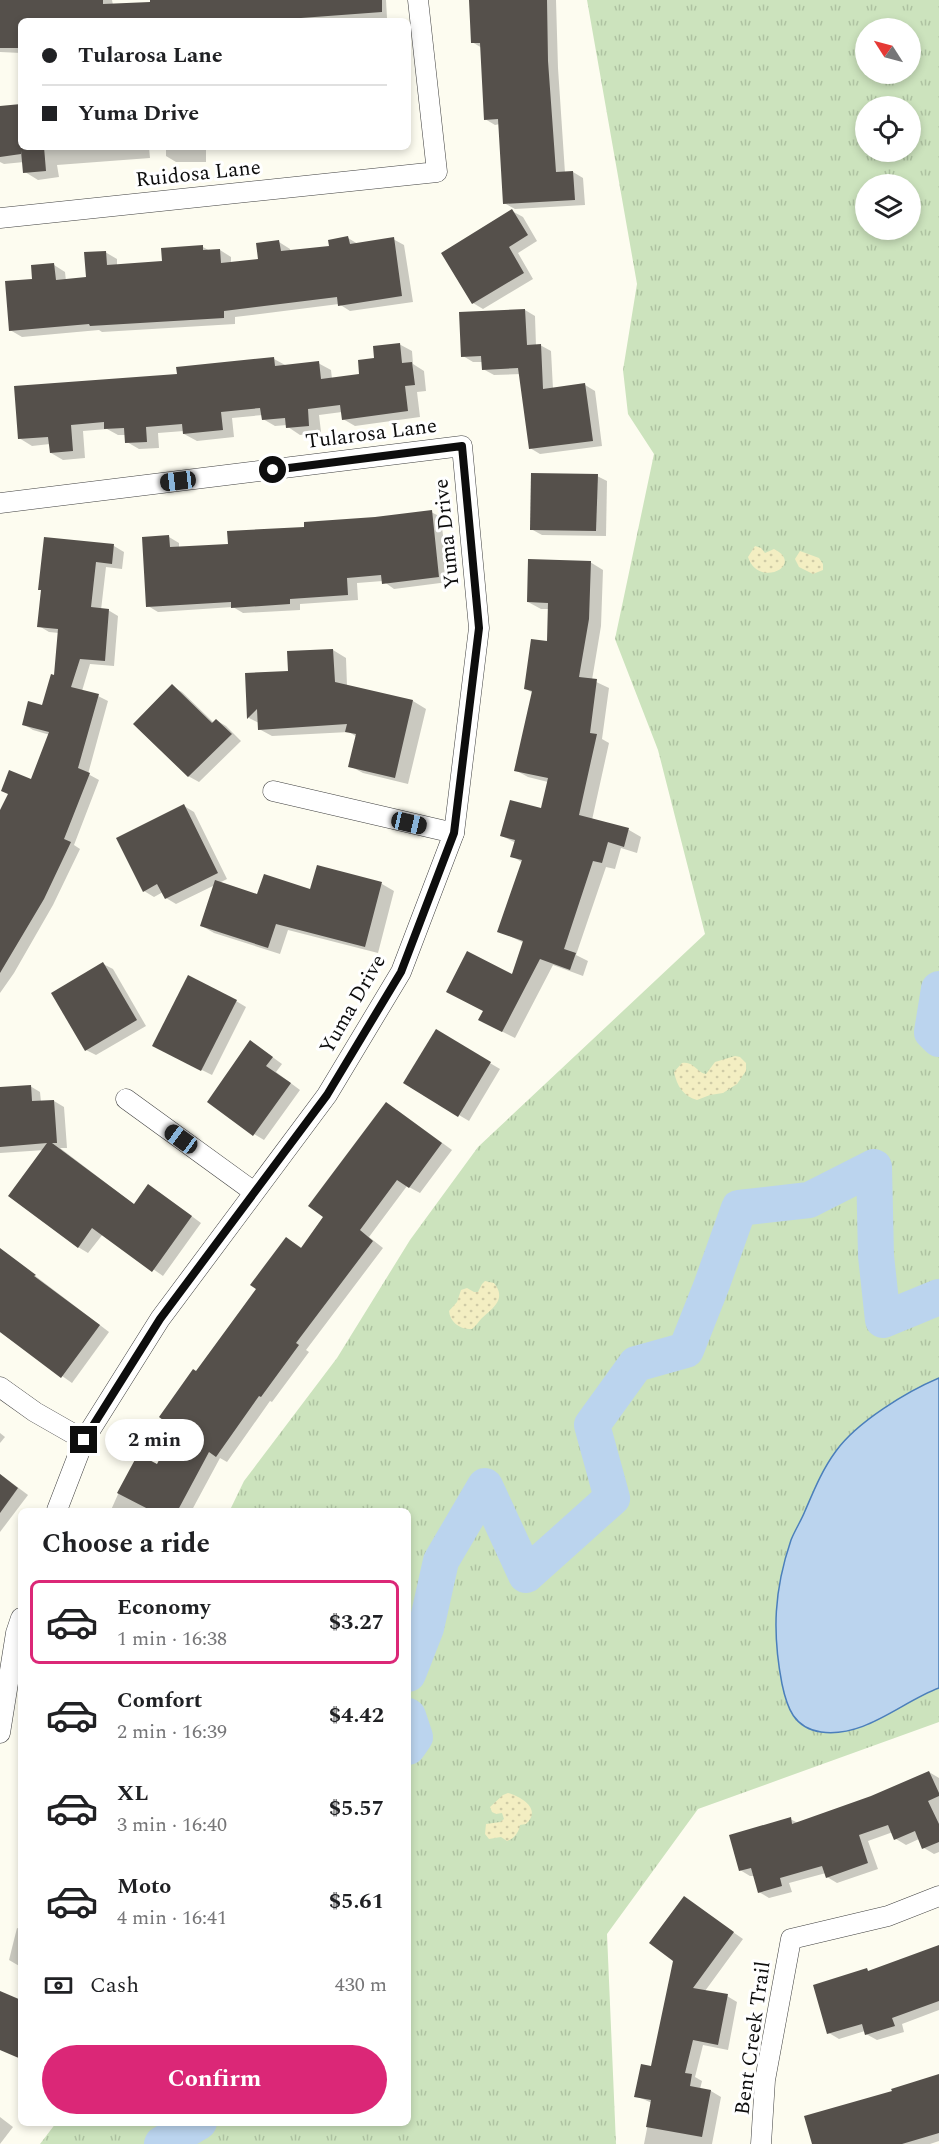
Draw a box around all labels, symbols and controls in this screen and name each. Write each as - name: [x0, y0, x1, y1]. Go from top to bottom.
- north arrow: [855, 18, 921, 84]
- map controls: [855, 18, 921, 240]
- text: Tularosa Lane: [78, 39, 223, 72]
- button: locate: [855, 96, 921, 162]
- text: Yuma Drive: [78, 97, 199, 130]
- street label: Ruidosa Lane: [134, 152, 262, 196]
- button: layers: [855, 174, 921, 240]
- street label: Tularosa Lane: [303, 410, 439, 458]
- route start: [259, 456, 286, 483]
- car: [159, 470, 197, 492]
- street label: Yuma Drive: [425, 477, 469, 591]
- car: [389, 810, 429, 836]
- street label: Yuma Drive: [311, 949, 394, 1060]
- car: [161, 1121, 201, 1157]
- callout: 2 min: [105, 1419, 204, 1461]
- text: 2 min: [128, 1425, 181, 1455]
- route end: [70, 1426, 97, 1453]
- text: Choose a ride: [42, 1523, 210, 1565]
- text: Economy: [117, 1591, 210, 1624]
- icon: car: [45, 1595, 99, 1649]
- text: $3.27: [329, 1606, 384, 1639]
- text: 1 min · 16:38: [117, 1624, 227, 1654]
- text: Comfort: [117, 1684, 202, 1717]
- icon: car: [45, 1688, 99, 1742]
- text: $4.42: [329, 1699, 384, 1732]
- text: 2 min · 16:39: [117, 1717, 227, 1747]
- text: XL: [117, 1777, 148, 1810]
- icon: car: [45, 1781, 99, 1835]
- text: $5.57: [329, 1792, 384, 1825]
- text: 3 min · 16:40: [117, 1810, 227, 1840]
- text: Moto: [117, 1870, 171, 1903]
- icon: car: [45, 1874, 99, 1928]
- text: $5.61: [329, 1885, 384, 1918]
- text: 4 min · 16:41: [117, 1903, 227, 1933]
- street label: Bent Creek Trail: [726, 1959, 780, 2117]
- icon: cash: [42, 1969, 75, 2002]
- text: Cash: [90, 1969, 139, 2002]
- text: 430 m: [335, 1970, 387, 2000]
- button: Confirm: [42, 2045, 387, 2114]

